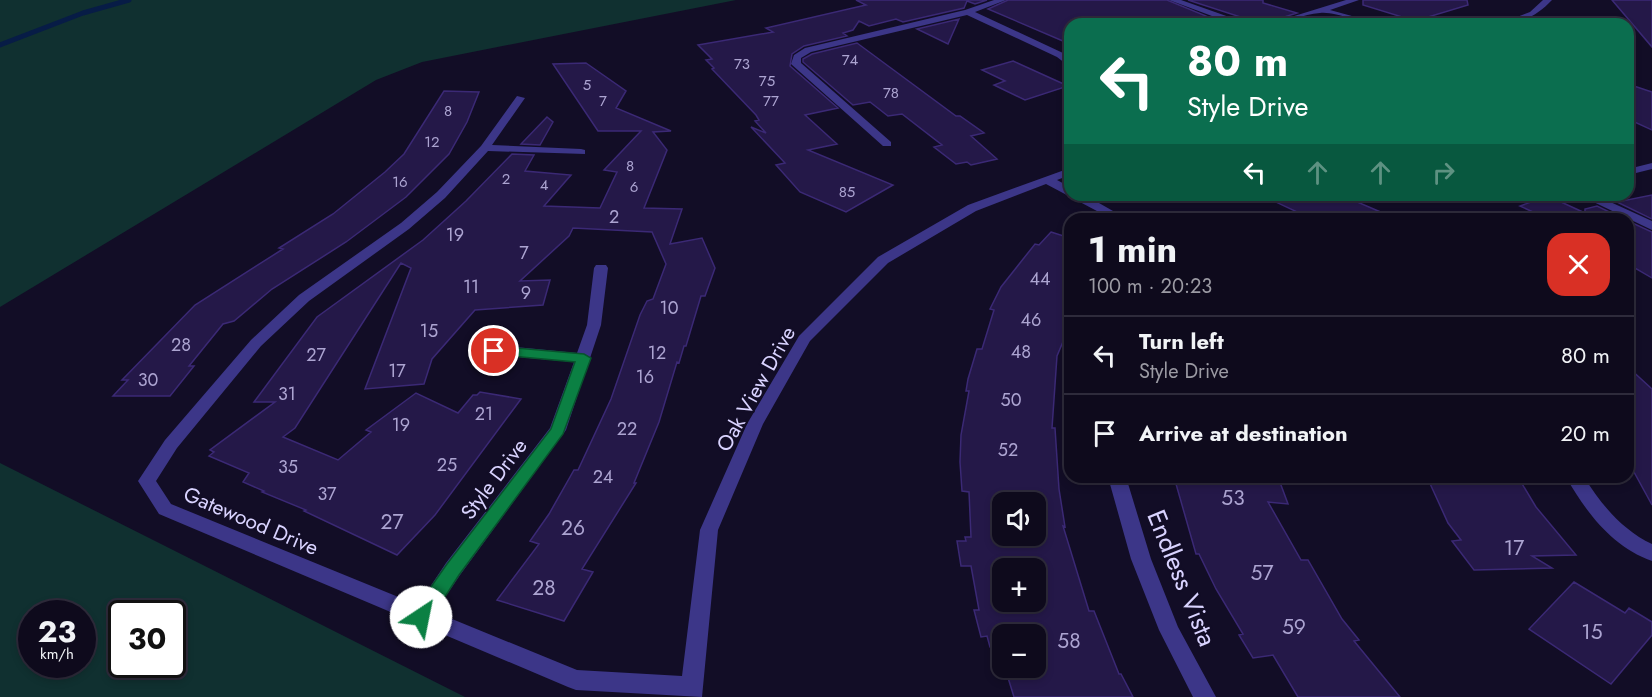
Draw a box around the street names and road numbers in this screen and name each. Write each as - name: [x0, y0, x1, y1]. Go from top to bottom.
- street label: Oak View Drive: [709, 321, 803, 457]
- street label: Style Drive: [454, 432, 534, 526]
- street label: Gatewood Drive: [179, 479, 323, 563]
- street label: Endless Vista: [1137, 504, 1227, 652]

